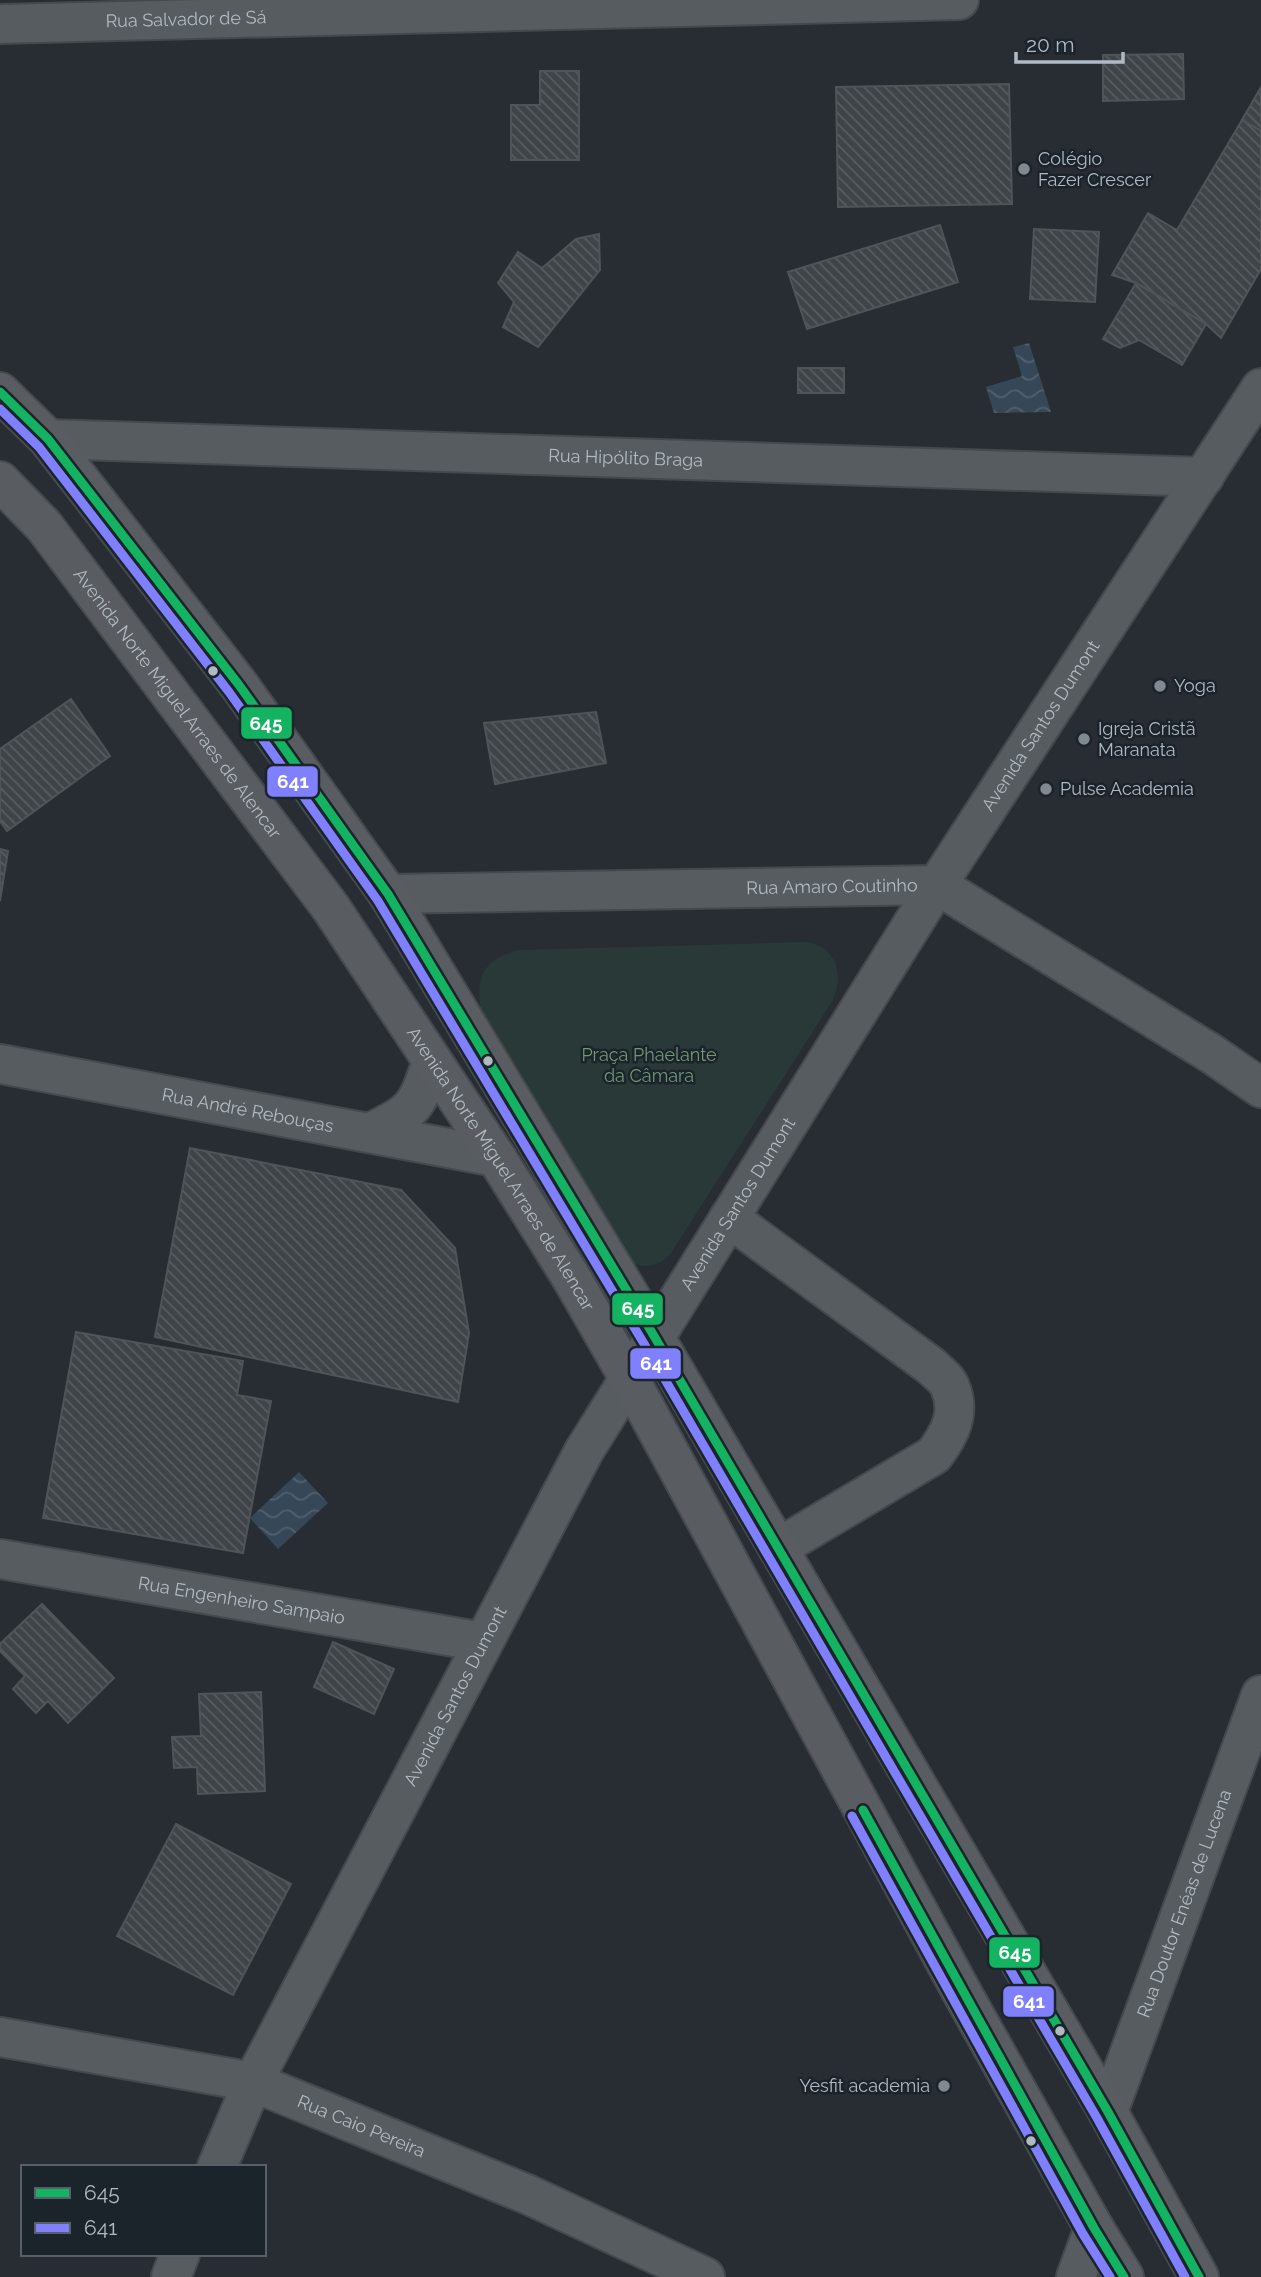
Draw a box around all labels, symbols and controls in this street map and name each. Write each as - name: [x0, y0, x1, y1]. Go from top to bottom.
- street label: Rua Salvador de Sá: [105, 6, 267, 31]
- scale bar: [1016, 21, 1123, 65]
- text: 20 m: [1026, 32, 1074, 57]
- place label: Colégio Fazer Crescer: [1038, 148, 1152, 190]
- marker: Colégio Fazer Crescer: [1016, 161, 1032, 177]
- street label: Rua Hipólito Braga: [548, 444, 703, 471]
- street label: Avenida Norte Miguel Arraes de Alencar: [70, 564, 286, 843]
- street label: Avenida Santos Dumont: [977, 636, 1104, 815]
- unlabelled marker: [206, 664, 220, 678]
- place label: Yoga: [1174, 675, 1216, 696]
- marker: Yoga: [1152, 678, 1168, 694]
- line badge: 645: [240, 706, 293, 740]
- text: 645: [250, 712, 282, 734]
- place label: Igreja Cristã Maranata: [1098, 718, 1196, 760]
- marker: Igreja Cristã Maranata: [1076, 731, 1092, 747]
- line badge: 641: [266, 765, 319, 798]
- text: 641: [277, 770, 309, 792]
- place label: Pulse Academia: [1060, 778, 1194, 799]
- marker: Pulse Academia: [1038, 781, 1054, 797]
- street label: Rua Amaro Coutinho: [746, 874, 918, 898]
- street label: Avenida Norte Miguel Arraes de Alencar: [403, 1023, 599, 1315]
- park label: Praça Phaelante da Câmara: [581, 1044, 717, 1086]
- unlabelled marker: [481, 1054, 495, 1068]
- street label: Rua André Rebouças: [160, 1084, 336, 1136]
- street label: Avenida Santos Dumont: [676, 1113, 799, 1294]
- line badge: 645: [611, 1292, 664, 1326]
- text: 645: [622, 1297, 654, 1319]
- line badge: 641: [629, 1347, 682, 1380]
- text: 641: [640, 1352, 672, 1374]
- street label: Rua Engenheiro Sampaio: [137, 1572, 347, 1628]
- street label: Avenida Santos Dumont: [399, 1603, 511, 1789]
- street label: Rua Doutor Enéas de Lucena: [1133, 1786, 1235, 2020]
- line badge: 645: [988, 1936, 1041, 1969]
- text: 645: [999, 1941, 1031, 1963]
- line badge: 641: [1002, 1985, 1055, 2018]
- text: 641: [1013, 1990, 1045, 2012]
- unlabelled marker: [1053, 2024, 1067, 2038]
- place label: Yesfit academia: [799, 2075, 930, 2096]
- marker: Yesfit academia: [936, 2078, 952, 2094]
- street label: Rua Caio Pereira: [294, 2090, 429, 2161]
- unlabelled marker: [1024, 2134, 1038, 2148]
- legend: [21, 2165, 266, 2256]
- text: 645: [84, 2180, 120, 2205]
- text: 641: [84, 2215, 117, 2240]

